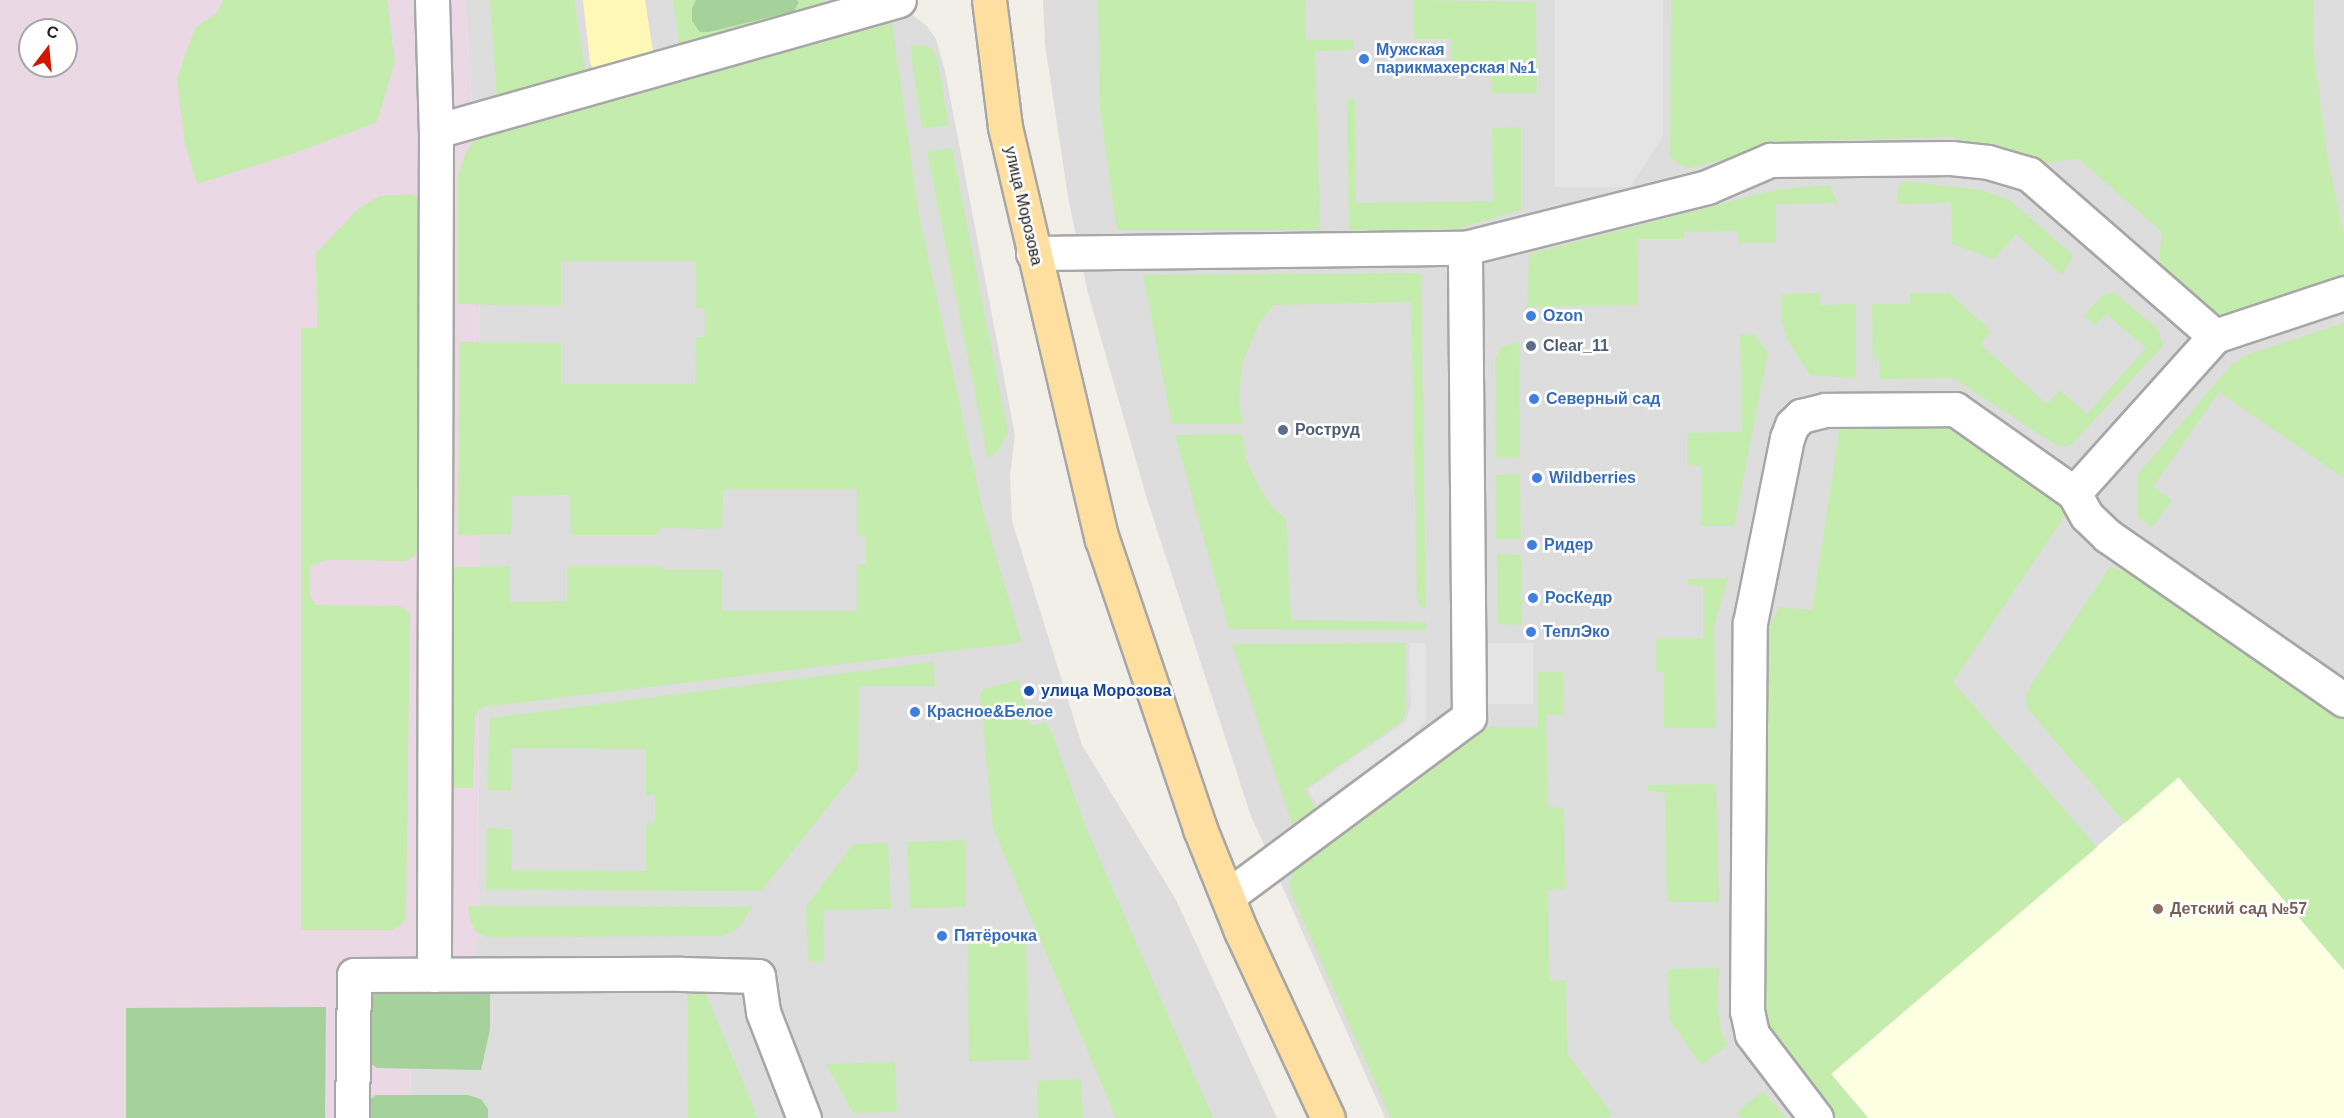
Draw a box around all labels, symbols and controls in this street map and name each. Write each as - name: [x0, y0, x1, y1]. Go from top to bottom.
- north arrow: [18, 18, 78, 78]
- text: С: [45, 22, 60, 42]
- place label: Мужская парикмахерская №1: [1376, 40, 1536, 78]
- marker: Мужская парикмахерская №1: [1357, 52, 1371, 66]
- street label: улица Морозова: [1000, 145, 1046, 267]
- place label: Ozon: [1543, 306, 1583, 326]
- marker: Ozon: [1524, 309, 1538, 323]
- place label: Clear_11: [1543, 336, 1609, 356]
- marker: Clear_11: [1524, 339, 1538, 353]
- place label: Северный сад: [1546, 389, 1661, 409]
- marker: Северный сад: [1527, 392, 1541, 406]
- place label: Роструд: [1295, 420, 1360, 440]
- marker: Роструд: [1276, 423, 1290, 437]
- place label: Wildberries: [1549, 468, 1636, 488]
- marker: Wildberries: [1530, 471, 1544, 485]
- place label: Ридер: [1544, 535, 1593, 555]
- marker: Ридер: [1525, 538, 1539, 552]
- place label: РосКедр: [1545, 588, 1612, 608]
- marker: РосКедр: [1526, 591, 1540, 605]
- place label: ТеплЭко: [1543, 622, 1610, 642]
- marker: ТеплЭко: [1524, 625, 1538, 639]
- place label: улица Морозова: [1041, 681, 1171, 701]
- marker: улица Морозова: [1022, 684, 1036, 698]
- place label: Красное&Белое: [927, 702, 1053, 722]
- marker: Красное&Белое: [908, 705, 922, 719]
- place label: Детский сад №57: [2170, 899, 2307, 919]
- marker: Детский сад №57: [2151, 902, 2165, 916]
- place label: Пятёрочка: [954, 926, 1037, 946]
- marker: Пятёрочка: [935, 929, 949, 943]

